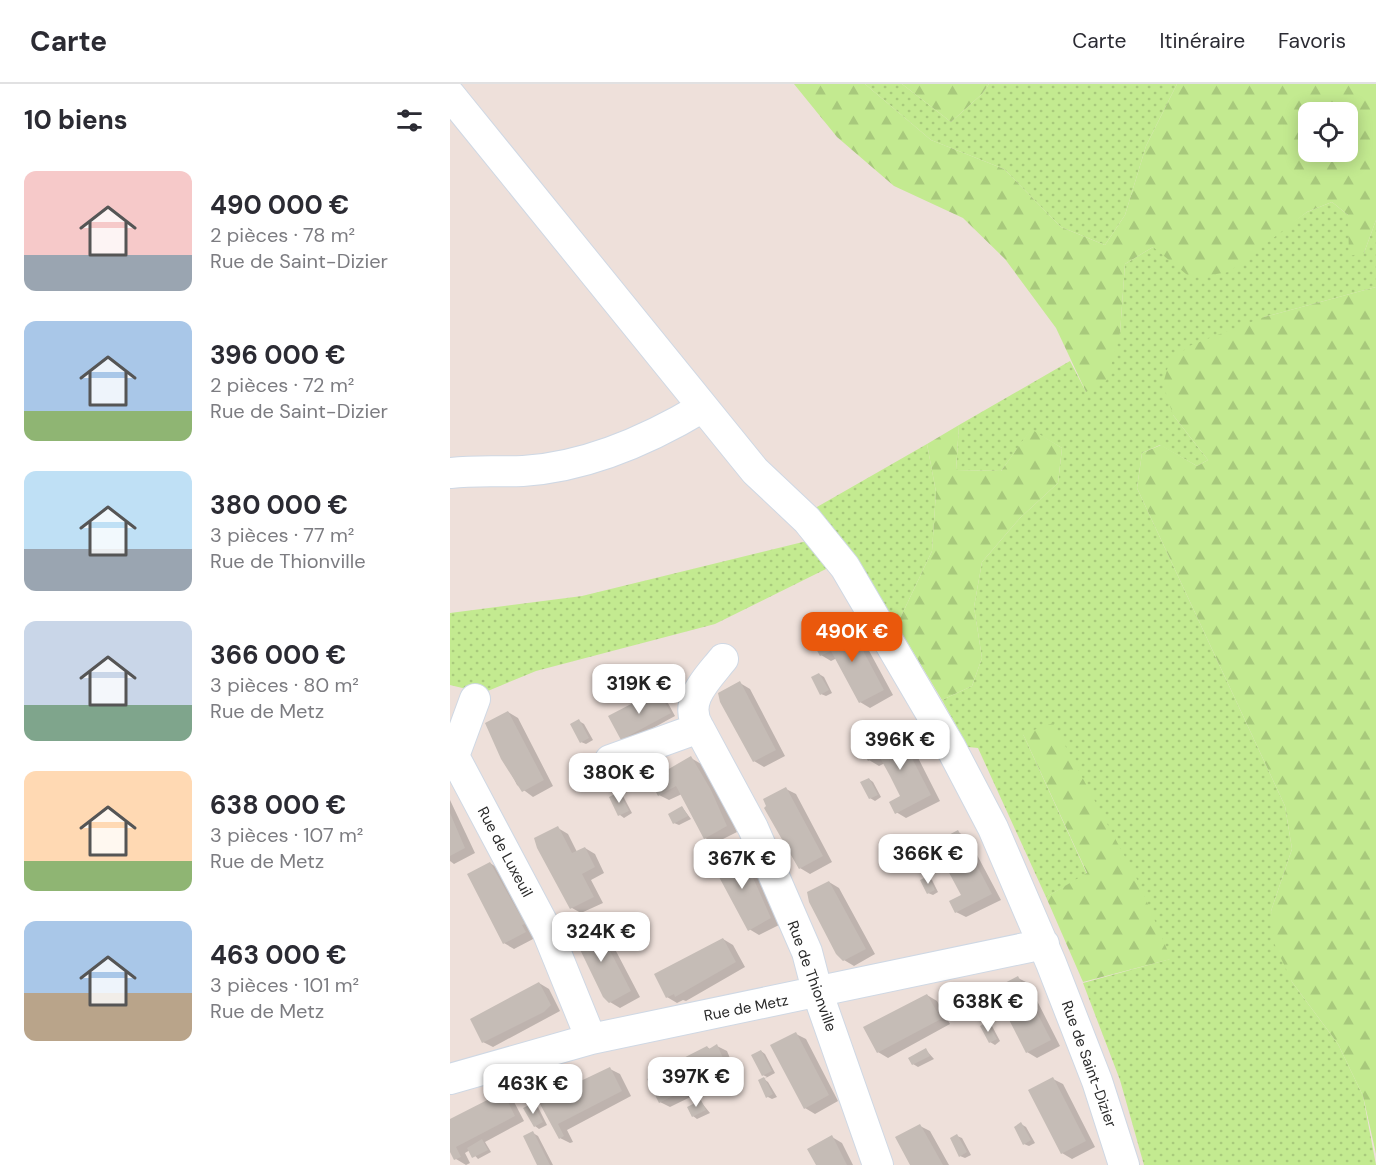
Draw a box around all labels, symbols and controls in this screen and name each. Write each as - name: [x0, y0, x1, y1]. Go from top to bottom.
- text: Carte: [30, 23, 107, 60]
- text: Carte: [1072, 27, 1126, 55]
- text: Itinéraire: [1159, 27, 1245, 55]
- text: Favoris: [1278, 27, 1346, 55]
- map controls: [1298, 102, 1358, 162]
- button: locate: [1298, 102, 1358, 162]
- text: 10 biens: [24, 103, 128, 137]
- icon: filters: [393, 104, 426, 137]
- text: 490 000 €: [210, 188, 349, 222]
- icon: home: [72, 195, 144, 267]
- text: 2 pièces · 78 m²: [210, 222, 355, 248]
- text: Rue de Saint-Dizier: [210, 248, 388, 274]
- text: 396 000 €: [210, 338, 346, 372]
- icon: home: [72, 345, 144, 417]
- text: 2 pièces · 72 m²: [210, 372, 354, 398]
- text: Rue de Saint-Dizier: [210, 398, 388, 424]
- text: 380 000 €: [210, 488, 348, 522]
- icon: home: [72, 495, 144, 567]
- text: 3 pièces · 77 m²: [210, 522, 354, 548]
- text: Rue de Thionville: [210, 548, 366, 574]
- pin: 490K €: [803, 612, 901, 663]
- text: 490K €: [815, 618, 889, 644]
- text: 366 000 €: [210, 638, 346, 672]
- icon: home: [72, 645, 144, 717]
- pin: 319K €: [590, 664, 688, 715]
- text: 319K €: [606, 670, 672, 696]
- text: 3 pièces · 80 m²: [210, 672, 359, 698]
- text: Rue de Metz: [210, 698, 324, 724]
- pin: 396K €: [851, 720, 949, 771]
- text: 396K €: [865, 726, 935, 752]
- pin: 380K €: [570, 753, 668, 804]
- text: 380K €: [583, 759, 655, 785]
- text: 638 000 €: [210, 788, 346, 822]
- icon: home: [72, 795, 144, 867]
- street label: Rue de Luxeuil: [473, 803, 537, 901]
- text: 3 pièces · 107 m²: [210, 822, 363, 848]
- pin: 366K €: [879, 834, 977, 885]
- pin: 367K €: [693, 839, 791, 890]
- text: 366K €: [893, 840, 963, 866]
- text: 367K €: [708, 845, 776, 871]
- text: Rue de Metz: [210, 848, 324, 874]
- pin: 324K €: [552, 912, 650, 963]
- text: 324K €: [566, 918, 636, 944]
- street label: Rue de Thionville: [783, 918, 841, 1034]
- text: 463 000 €: [210, 938, 347, 972]
- icon: home: [72, 945, 144, 1017]
- text: 3 pièces · 101 m²: [210, 972, 359, 998]
- pin: 638K €: [939, 982, 1037, 1033]
- text: 638K €: [953, 988, 1023, 1014]
- street label: Rue de Metz: [702, 990, 790, 1026]
- text: Rue de Metz: [210, 998, 324, 1024]
- street label: Rue de Saint-Dizier: [1057, 998, 1121, 1131]
- pin: 397K €: [647, 1057, 745, 1108]
- text: 397K €: [662, 1063, 730, 1089]
- pin: 463K €: [484, 1064, 582, 1115]
- text: 463K €: [497, 1070, 569, 1096]

